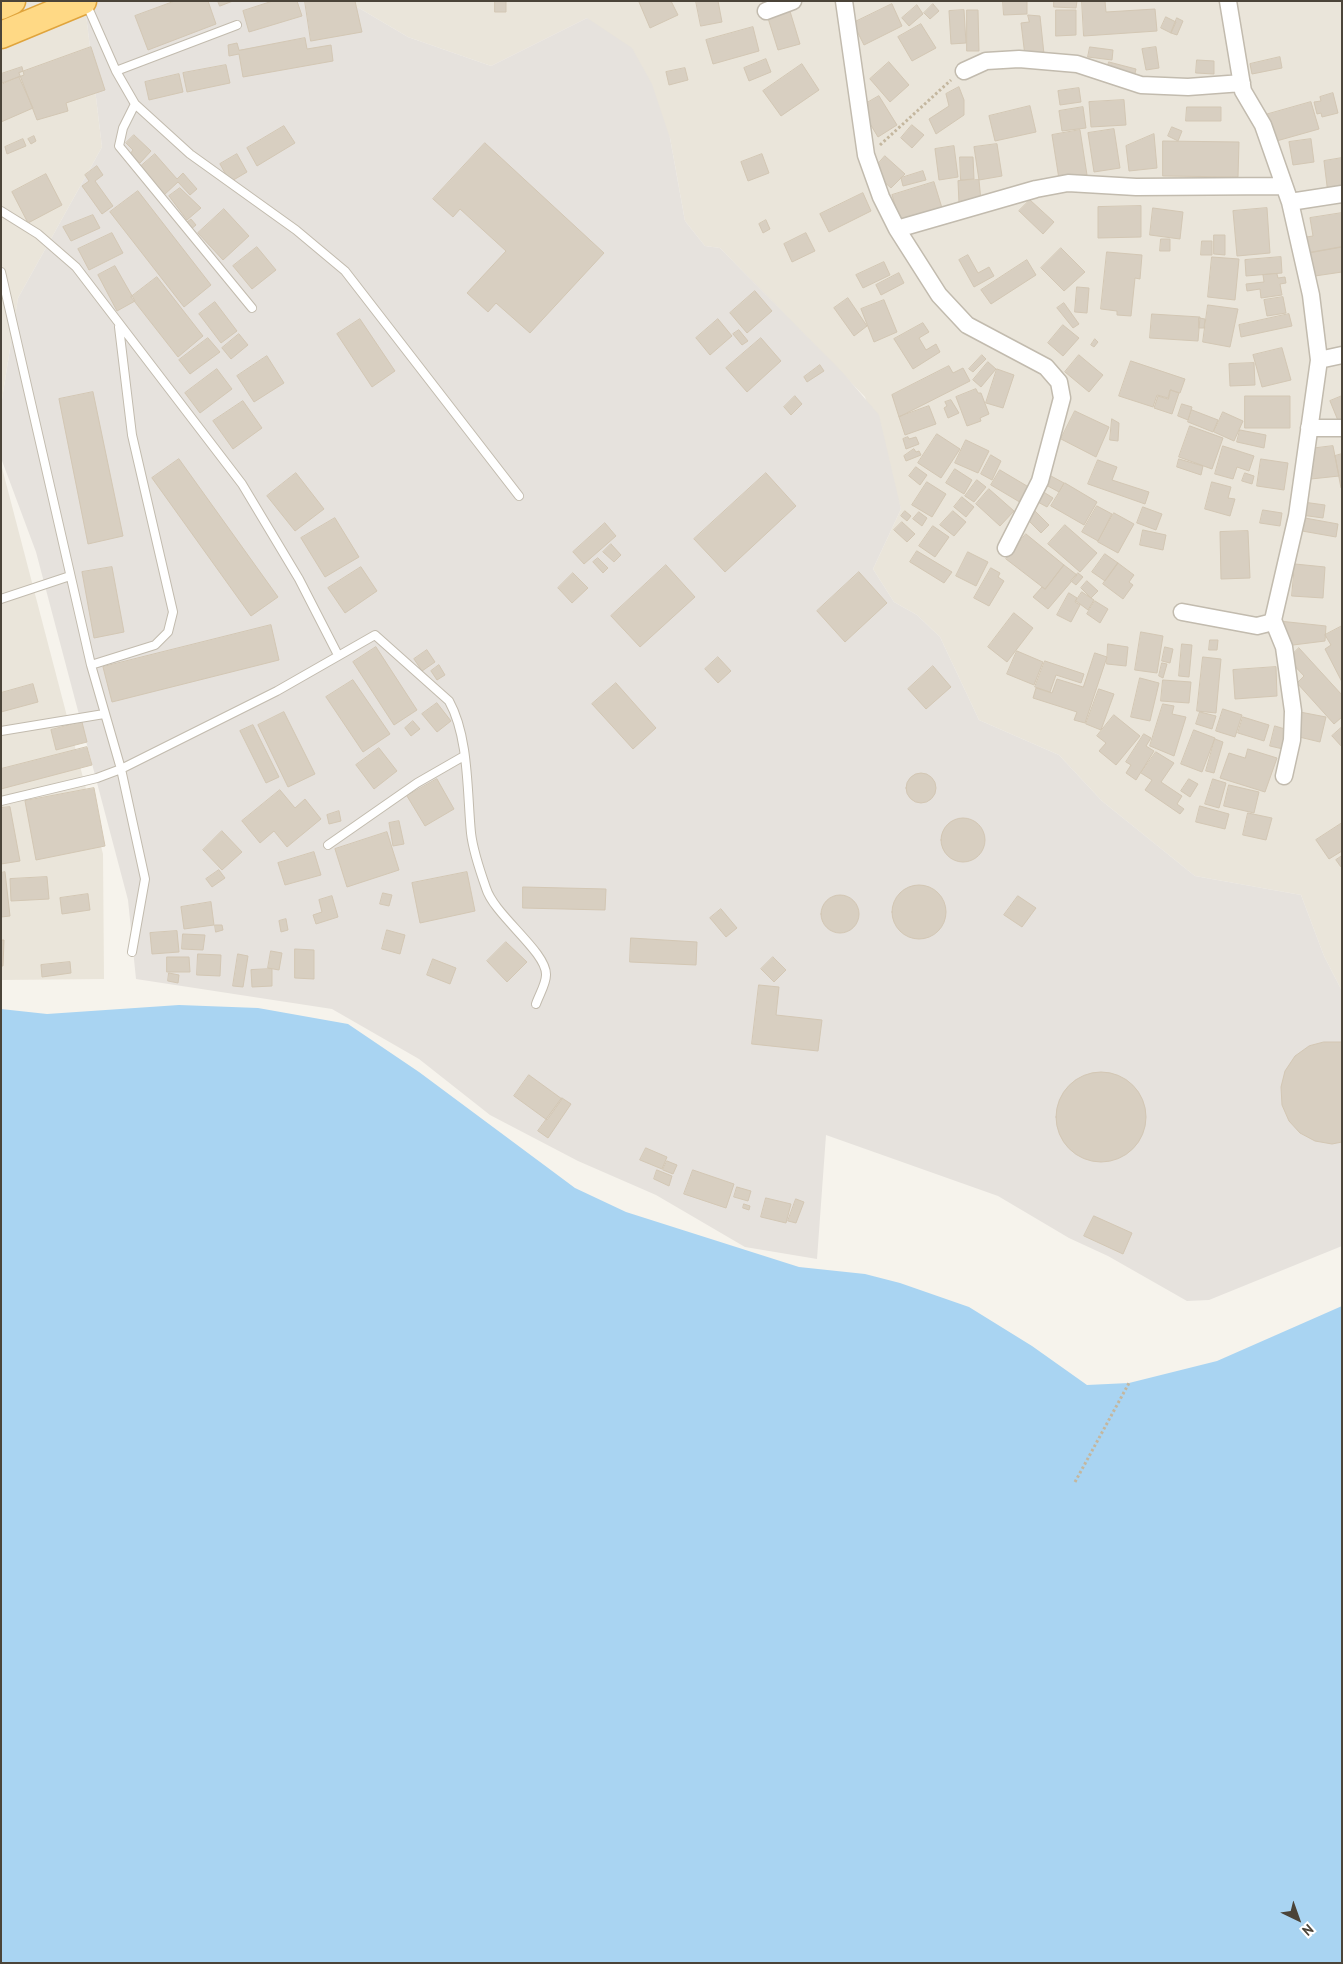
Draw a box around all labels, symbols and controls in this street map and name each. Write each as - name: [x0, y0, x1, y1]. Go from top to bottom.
- north arrow: [1273, 1894, 1323, 1944]
- text: N: [1299, 1920, 1317, 1940]

